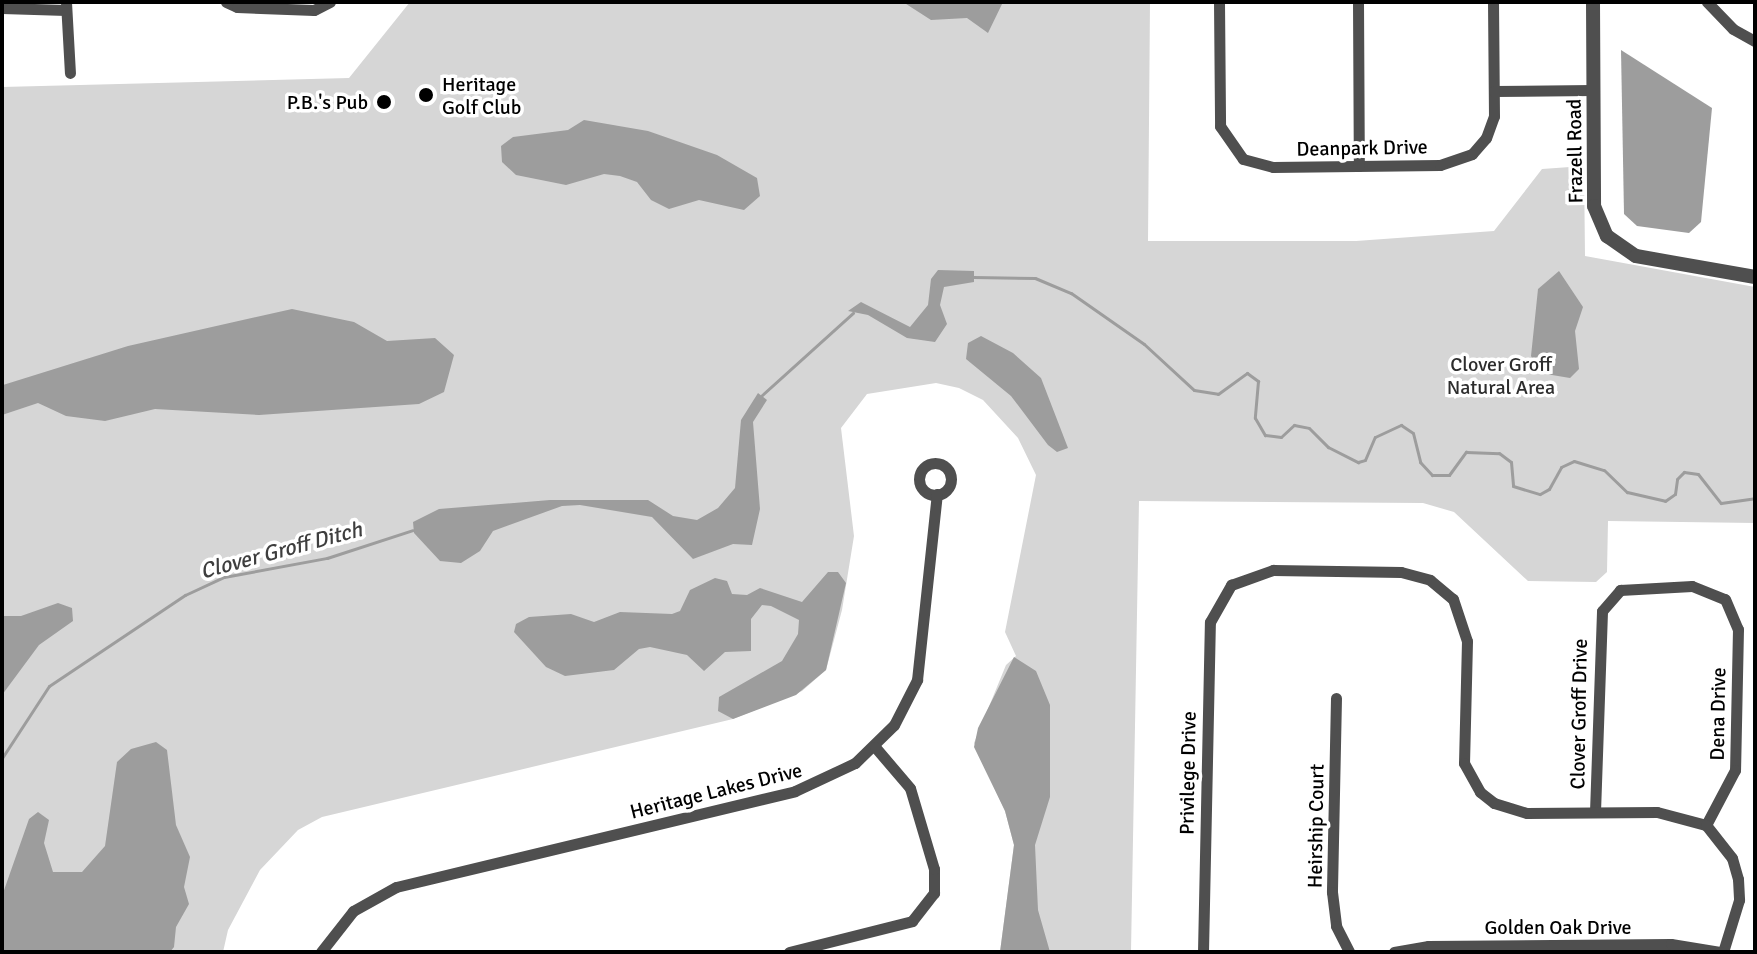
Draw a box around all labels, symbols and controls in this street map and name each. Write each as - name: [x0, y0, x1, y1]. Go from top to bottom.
- place label: Heritage Golf Club: [442, 72, 521, 119]
- marker: Heritage Golf Club: [417, 86, 435, 104]
- place label: P.B.'s Pub: [287, 90, 368, 114]
- marker: P.B.'s Pub: [375, 93, 393, 111]
- street label: Frazell Road: [1562, 98, 1588, 204]
- street label: Deanpark Drive: [1296, 135, 1428, 161]
- park label: Clover Groff Natural Area: [1447, 352, 1555, 399]
- water label: Clover Groff Ditch: [197, 516, 365, 584]
- street label: Clover Groff Drive: [1566, 639, 1592, 789]
- street label: Dena Drive: [1705, 667, 1731, 761]
- street label: Privilege Drive: [1175, 711, 1201, 835]
- street label: Heritage Lakes Drive: [627, 758, 805, 824]
- street label: Heirship Court: [1303, 764, 1329, 888]
- street label: Golden Oak Drive: [1484, 915, 1632, 939]

